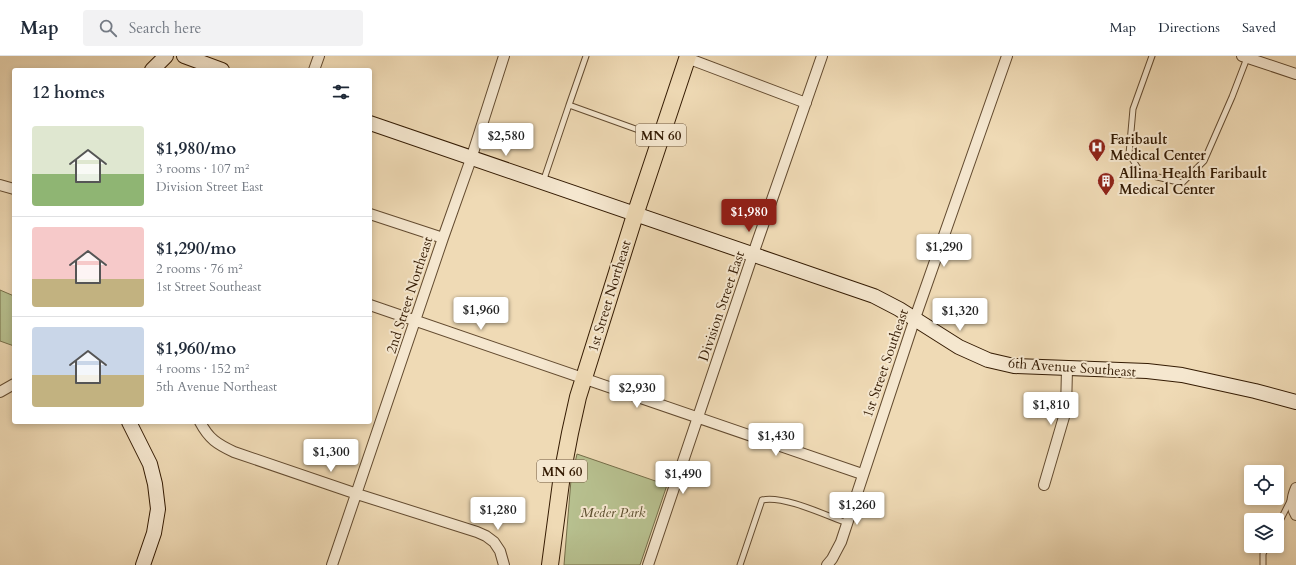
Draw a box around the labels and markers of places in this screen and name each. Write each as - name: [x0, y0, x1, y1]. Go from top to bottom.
- pin: $2,580: [473, 123, 539, 157]
- place label: Faribault Medical Center: [1110, 130, 1206, 165]
- hospital icon: Faribault Medical Center: [1087, 137, 1107, 162]
- place label: Allina Health Faribault Medical Center: [1119, 164, 1267, 199]
- building icon: Allina Health Faribault Medical Center: [1096, 171, 1116, 196]
- pin: $1,980: [716, 199, 782, 233]
- pin: $1,290: [911, 234, 977, 268]
- pin: $1,960: [448, 297, 514, 331]
- pin: $1,320: [927, 298, 993, 332]
- pin: $2,930: [604, 375, 670, 409]
- pin: $1,810: [1018, 392, 1084, 426]
- pin: $1,430: [743, 423, 809, 457]
- pin: $1,300: [298, 439, 364, 473]
- pin: $1,490: [650, 461, 716, 495]
- pin: $1,260: [824, 492, 890, 526]
- pin: $1,280: [465, 497, 531, 531]

